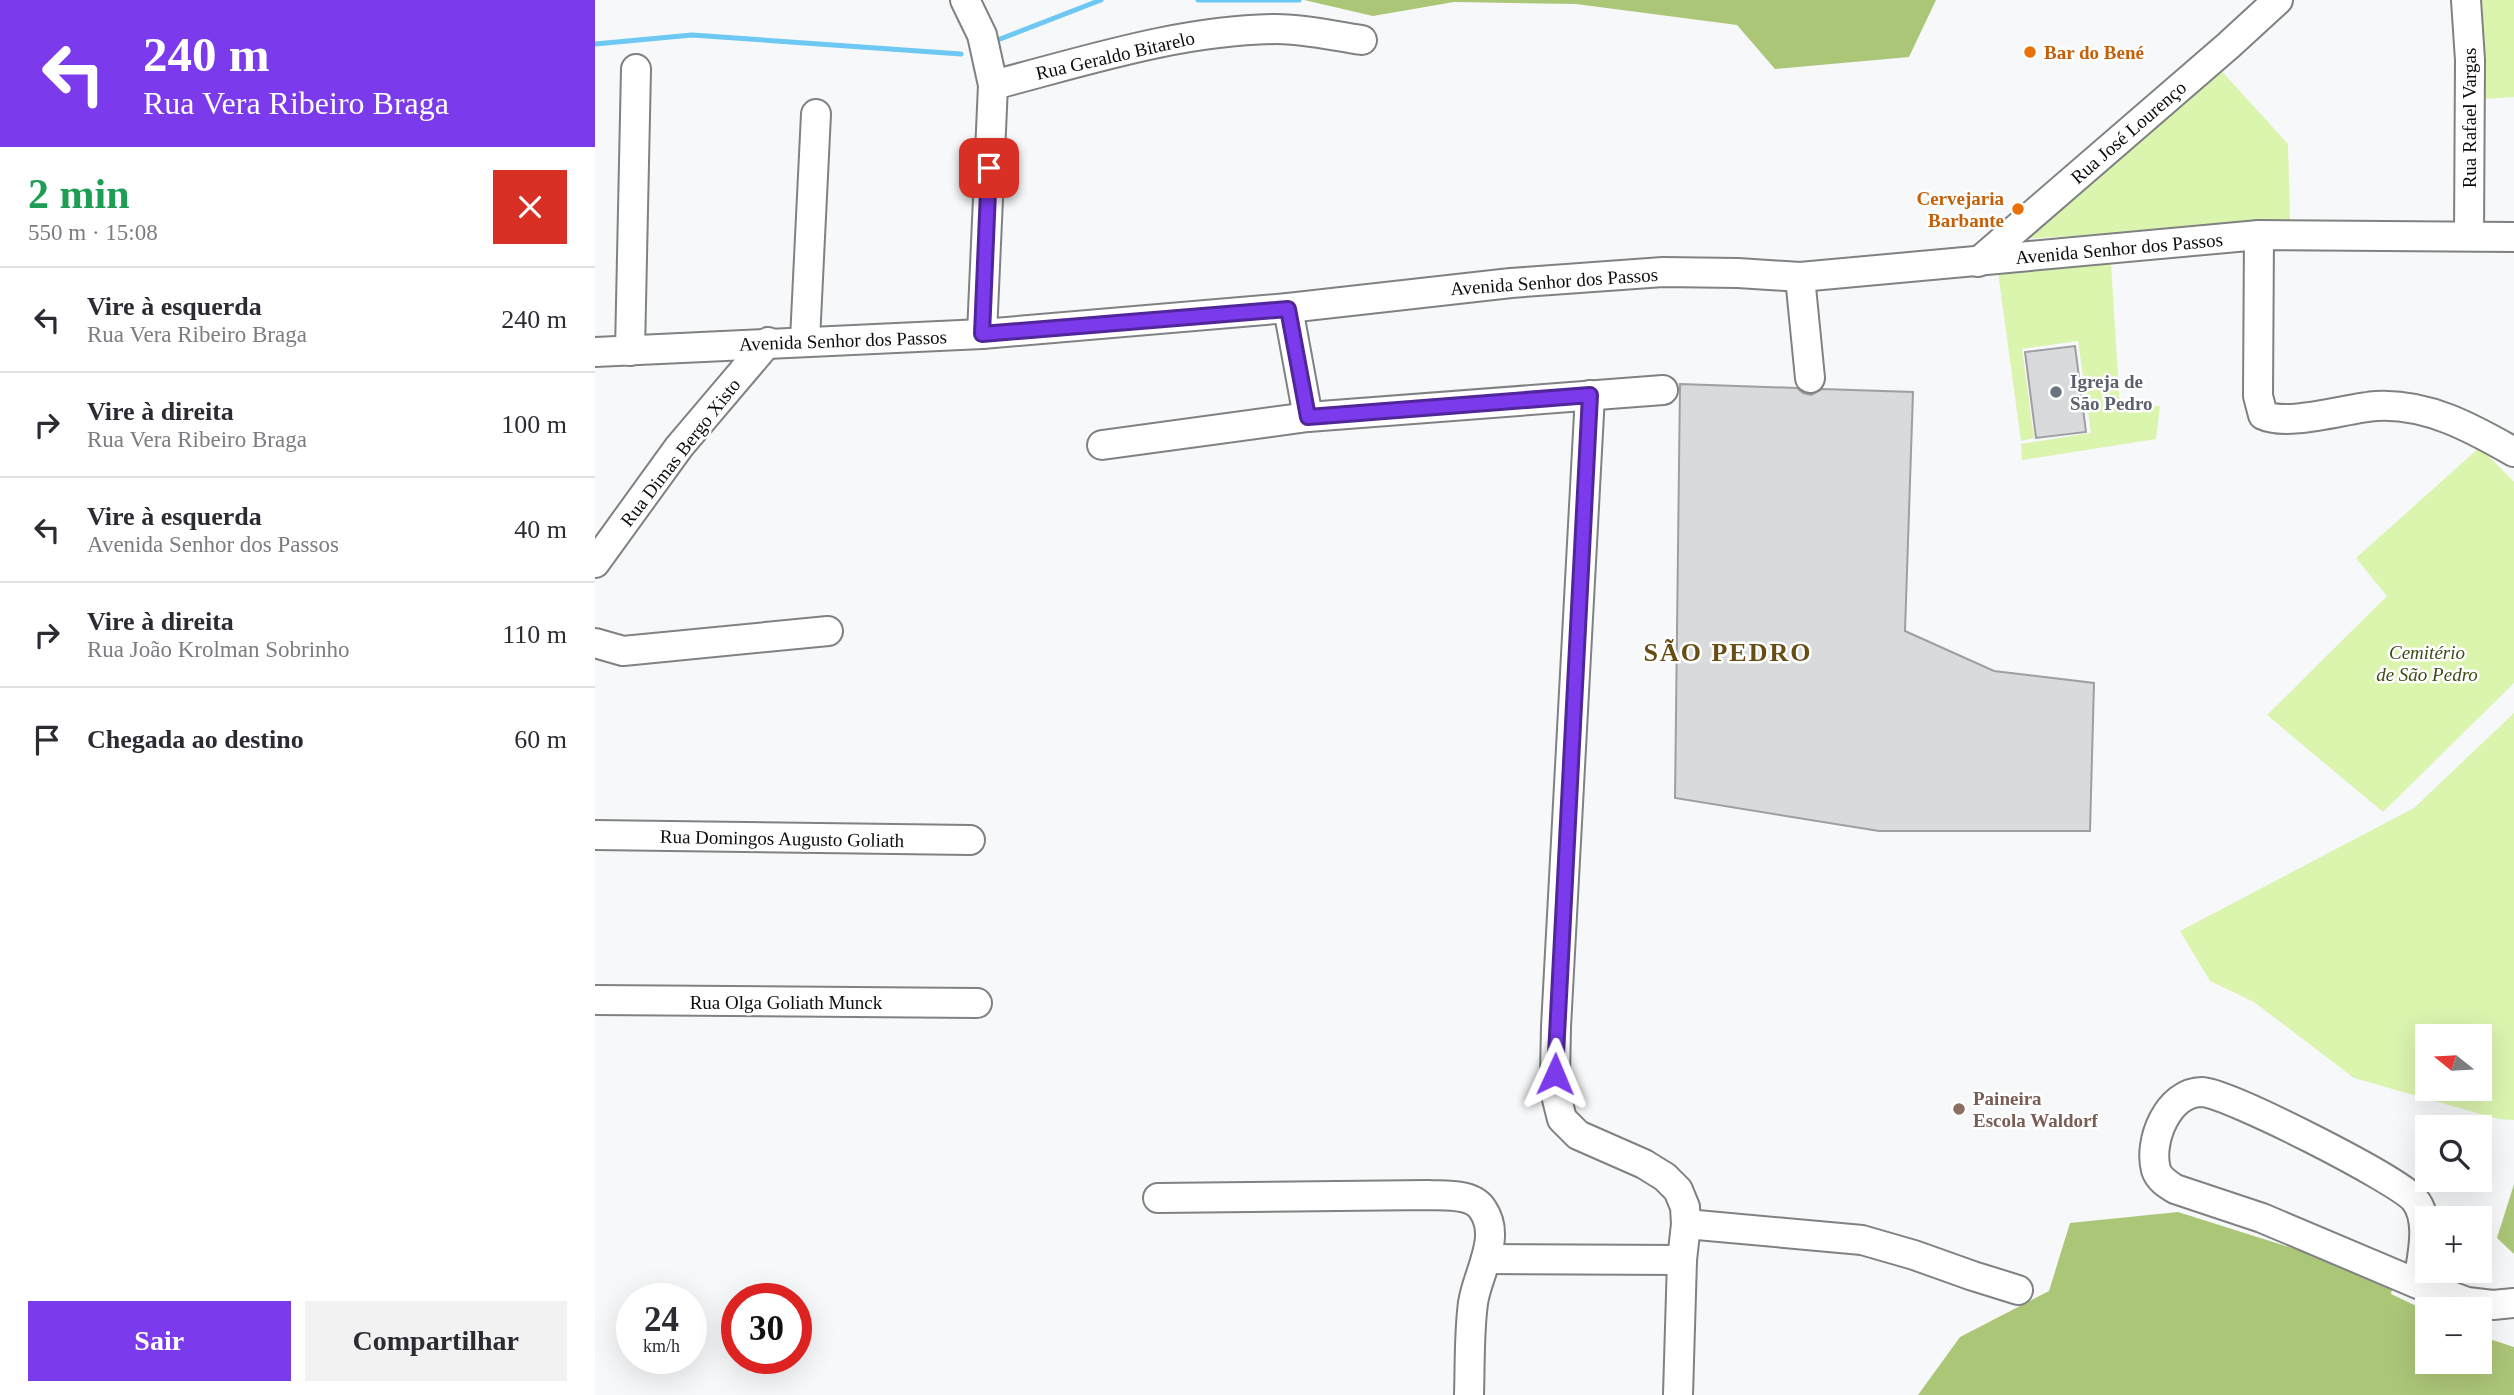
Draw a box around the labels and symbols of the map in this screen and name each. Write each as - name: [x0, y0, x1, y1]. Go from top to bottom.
- street label: Rua Geraldo Bitarelo: [1034, 27, 1197, 84]
- place label: Bar do Bené: [2044, 42, 2144, 63]
- marker: Bar do Bené: [2022, 44, 2038, 60]
- street label: Rua Rafael Vargas: [2459, 48, 2480, 188]
- street label: Rua José Lourenço: [2066, 77, 2190, 188]
- pin: [959, 138, 1019, 198]
- place label: Cervejaria Barbante: [1916, 188, 2004, 231]
- marker: Cervejaria Barbante: [2010, 201, 2026, 217]
- street label: Avenida Senhor dos Passos: [2014, 229, 2224, 268]
- street label: Avenida Senhor dos Passos: [1450, 264, 1659, 299]
- street label: Avenida Senhor dos Passos: [739, 326, 947, 355]
- place label: Igreja de São Pedro: [2070, 371, 2153, 414]
- street label: Rua Dimas Bergo Xisto: [616, 374, 745, 530]
- marker: Igreja de São Pedro: [2048, 384, 2064, 400]
- district label: SÃO PEDRO: [1644, 638, 1812, 667]
- park label: Cemitério de São Pedro: [2376, 642, 2478, 685]
- street label: Rua Domingos Augusto Goliath: [660, 826, 905, 851]
- street label: Rua Olga Goliath Munck: [690, 992, 883, 1013]
- north arrow: [2415, 1024, 2492, 1101]
- position arrow: [1518, 1037, 1592, 1111]
- place label: Paineira Escola Waldorf: [1973, 1088, 2098, 1131]
- marker: Paineira Escola Waldorf: [1951, 1101, 1967, 1117]
- speed limit sign: 30: [721, 1283, 812, 1374]

